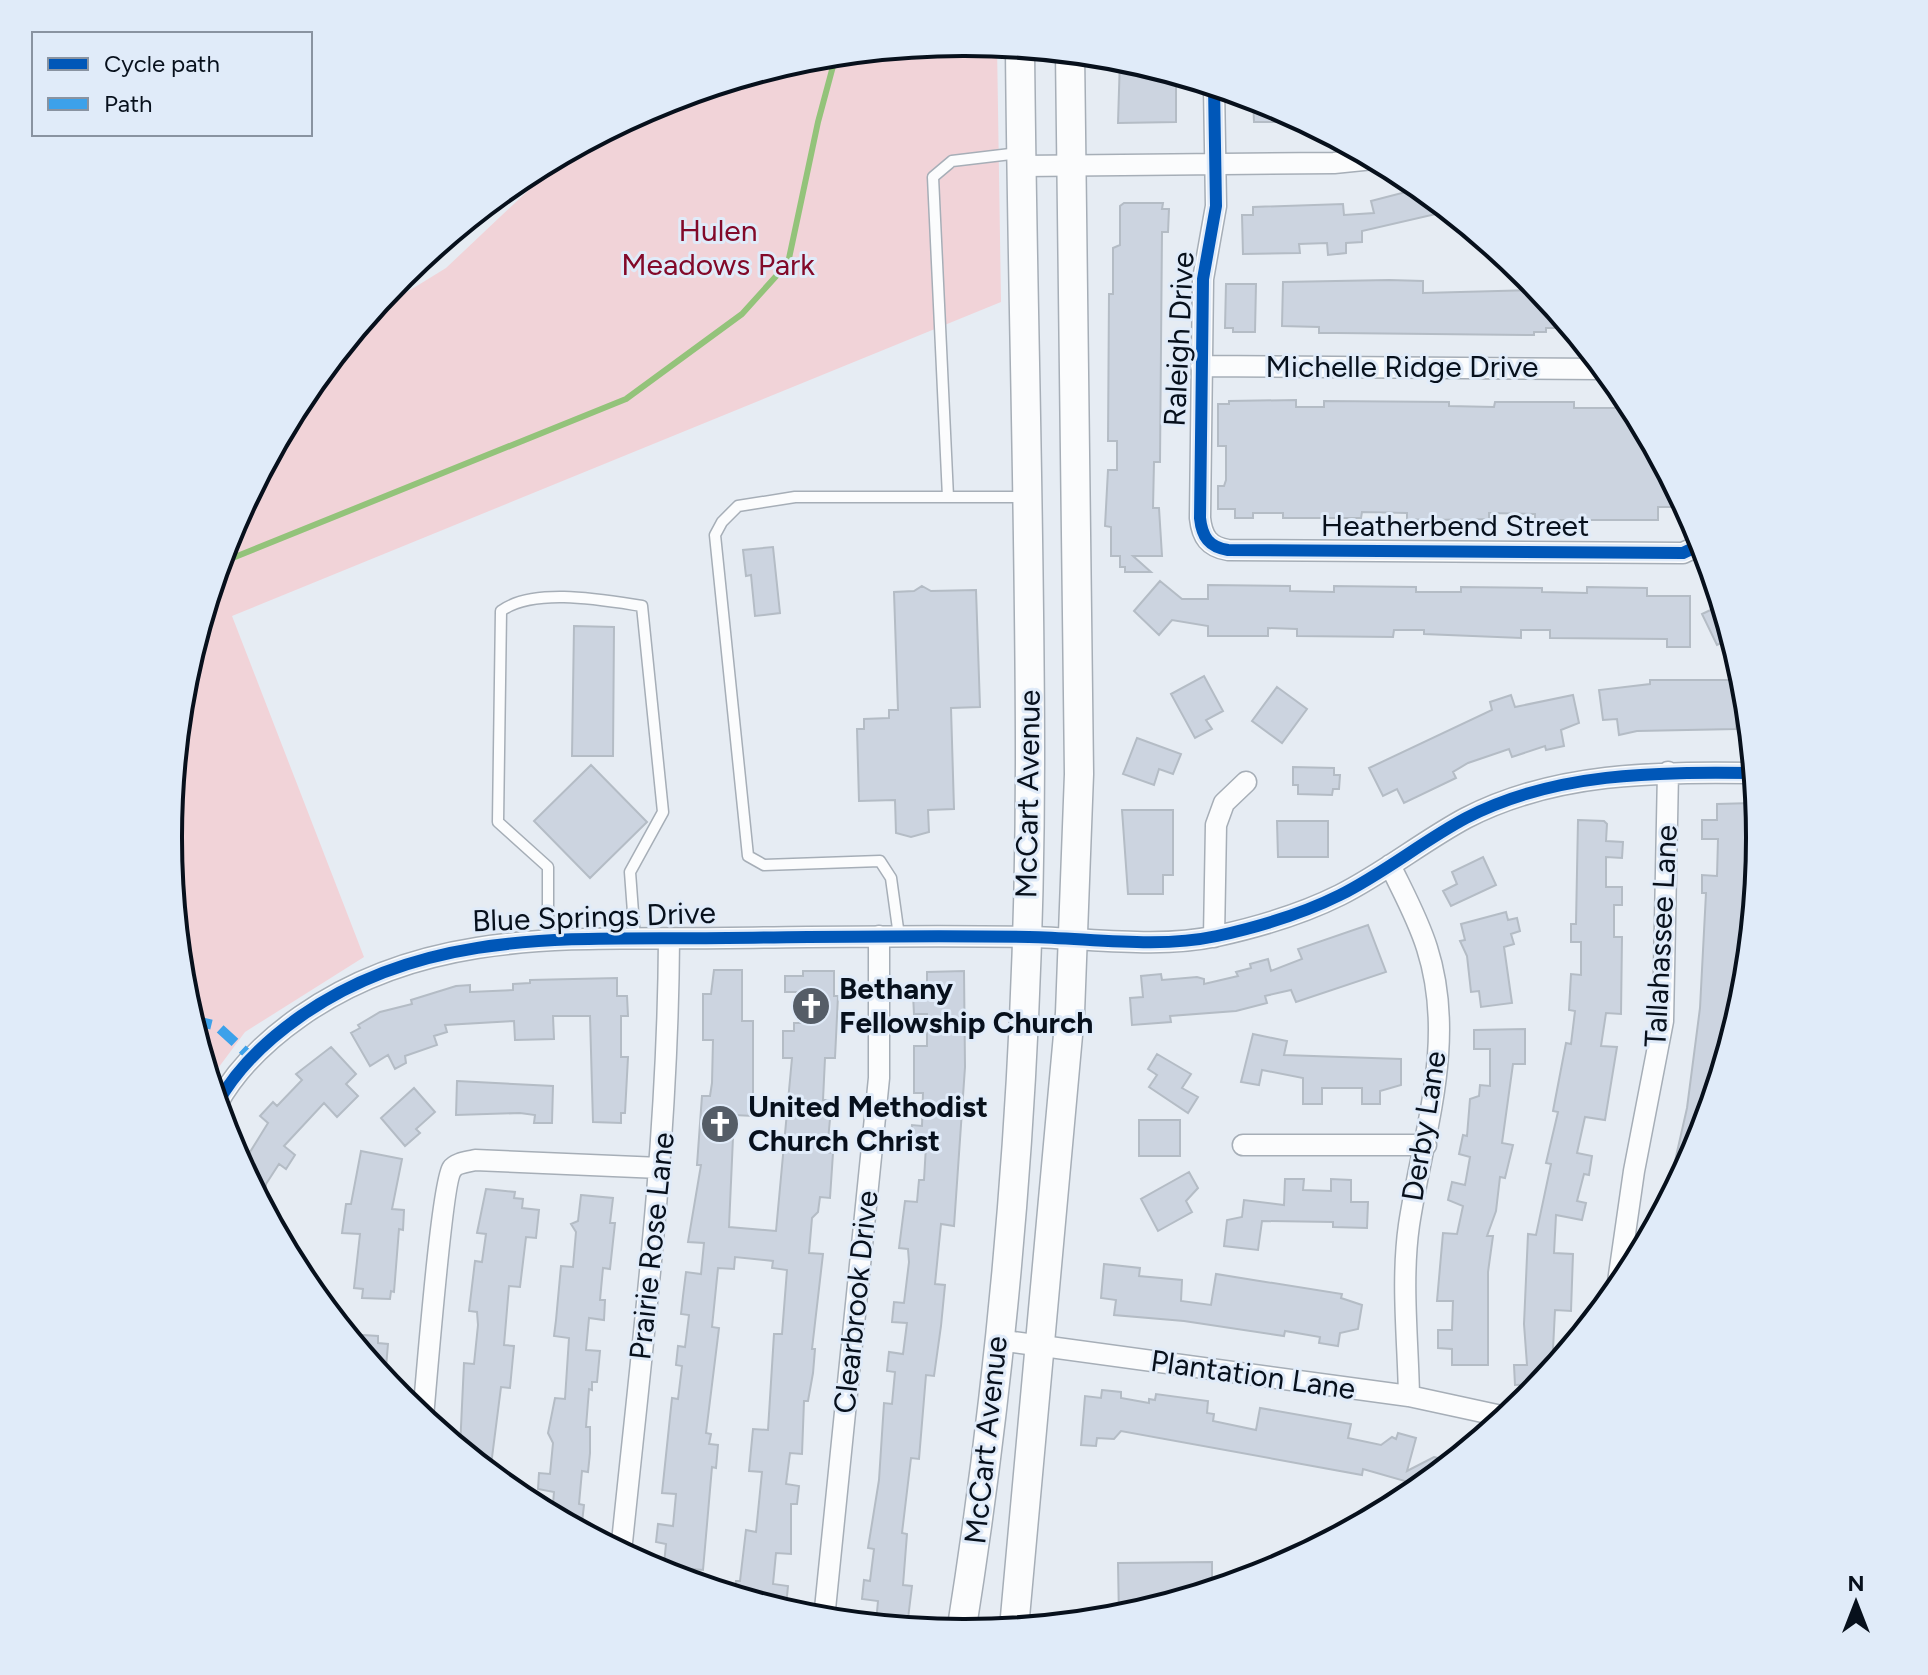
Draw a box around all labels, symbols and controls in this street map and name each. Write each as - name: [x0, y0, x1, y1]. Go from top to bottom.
- legend: [32, 32, 312, 136]
- text: Cycle path: [104, 49, 220, 78]
- text: Path: [104, 89, 152, 118]
- park label: Hulen Meadows Park: [621, 212, 815, 283]
- street label: Raleigh Drive: [1155, 251, 1202, 427]
- street label: Michelle Ridge Drive: [1266, 348, 1538, 385]
- street label: Heatherbend Street: [1321, 507, 1589, 544]
- street label: McCart Avenue: [1007, 689, 1048, 899]
- street label: Tallahassee Lane: [1636, 824, 1685, 1048]
- street label: Blue Springs Drive: [471, 894, 716, 939]
- place label: Bethany Fellowship Church: [839, 970, 1093, 1041]
- church icon: Bethany Fellowship Church: [790, 985, 832, 1027]
- street label: Derby Lane: [1393, 1048, 1454, 1204]
- place label: United Methodist Church Christ: [748, 1088, 988, 1159]
- church icon: United Methodist Church Christ: [699, 1103, 741, 1145]
- street label: Prairie Rose Lane: [621, 1130, 682, 1362]
- street label: Clearbrook Drive: [825, 1189, 886, 1415]
- street label: McCart Avenue: [956, 1334, 1015, 1546]
- street label: Plantation Lane: [1148, 1342, 1358, 1407]
- north arrow: [1816, 1563, 1896, 1643]
- text: N: [1847, 1570, 1865, 1597]

